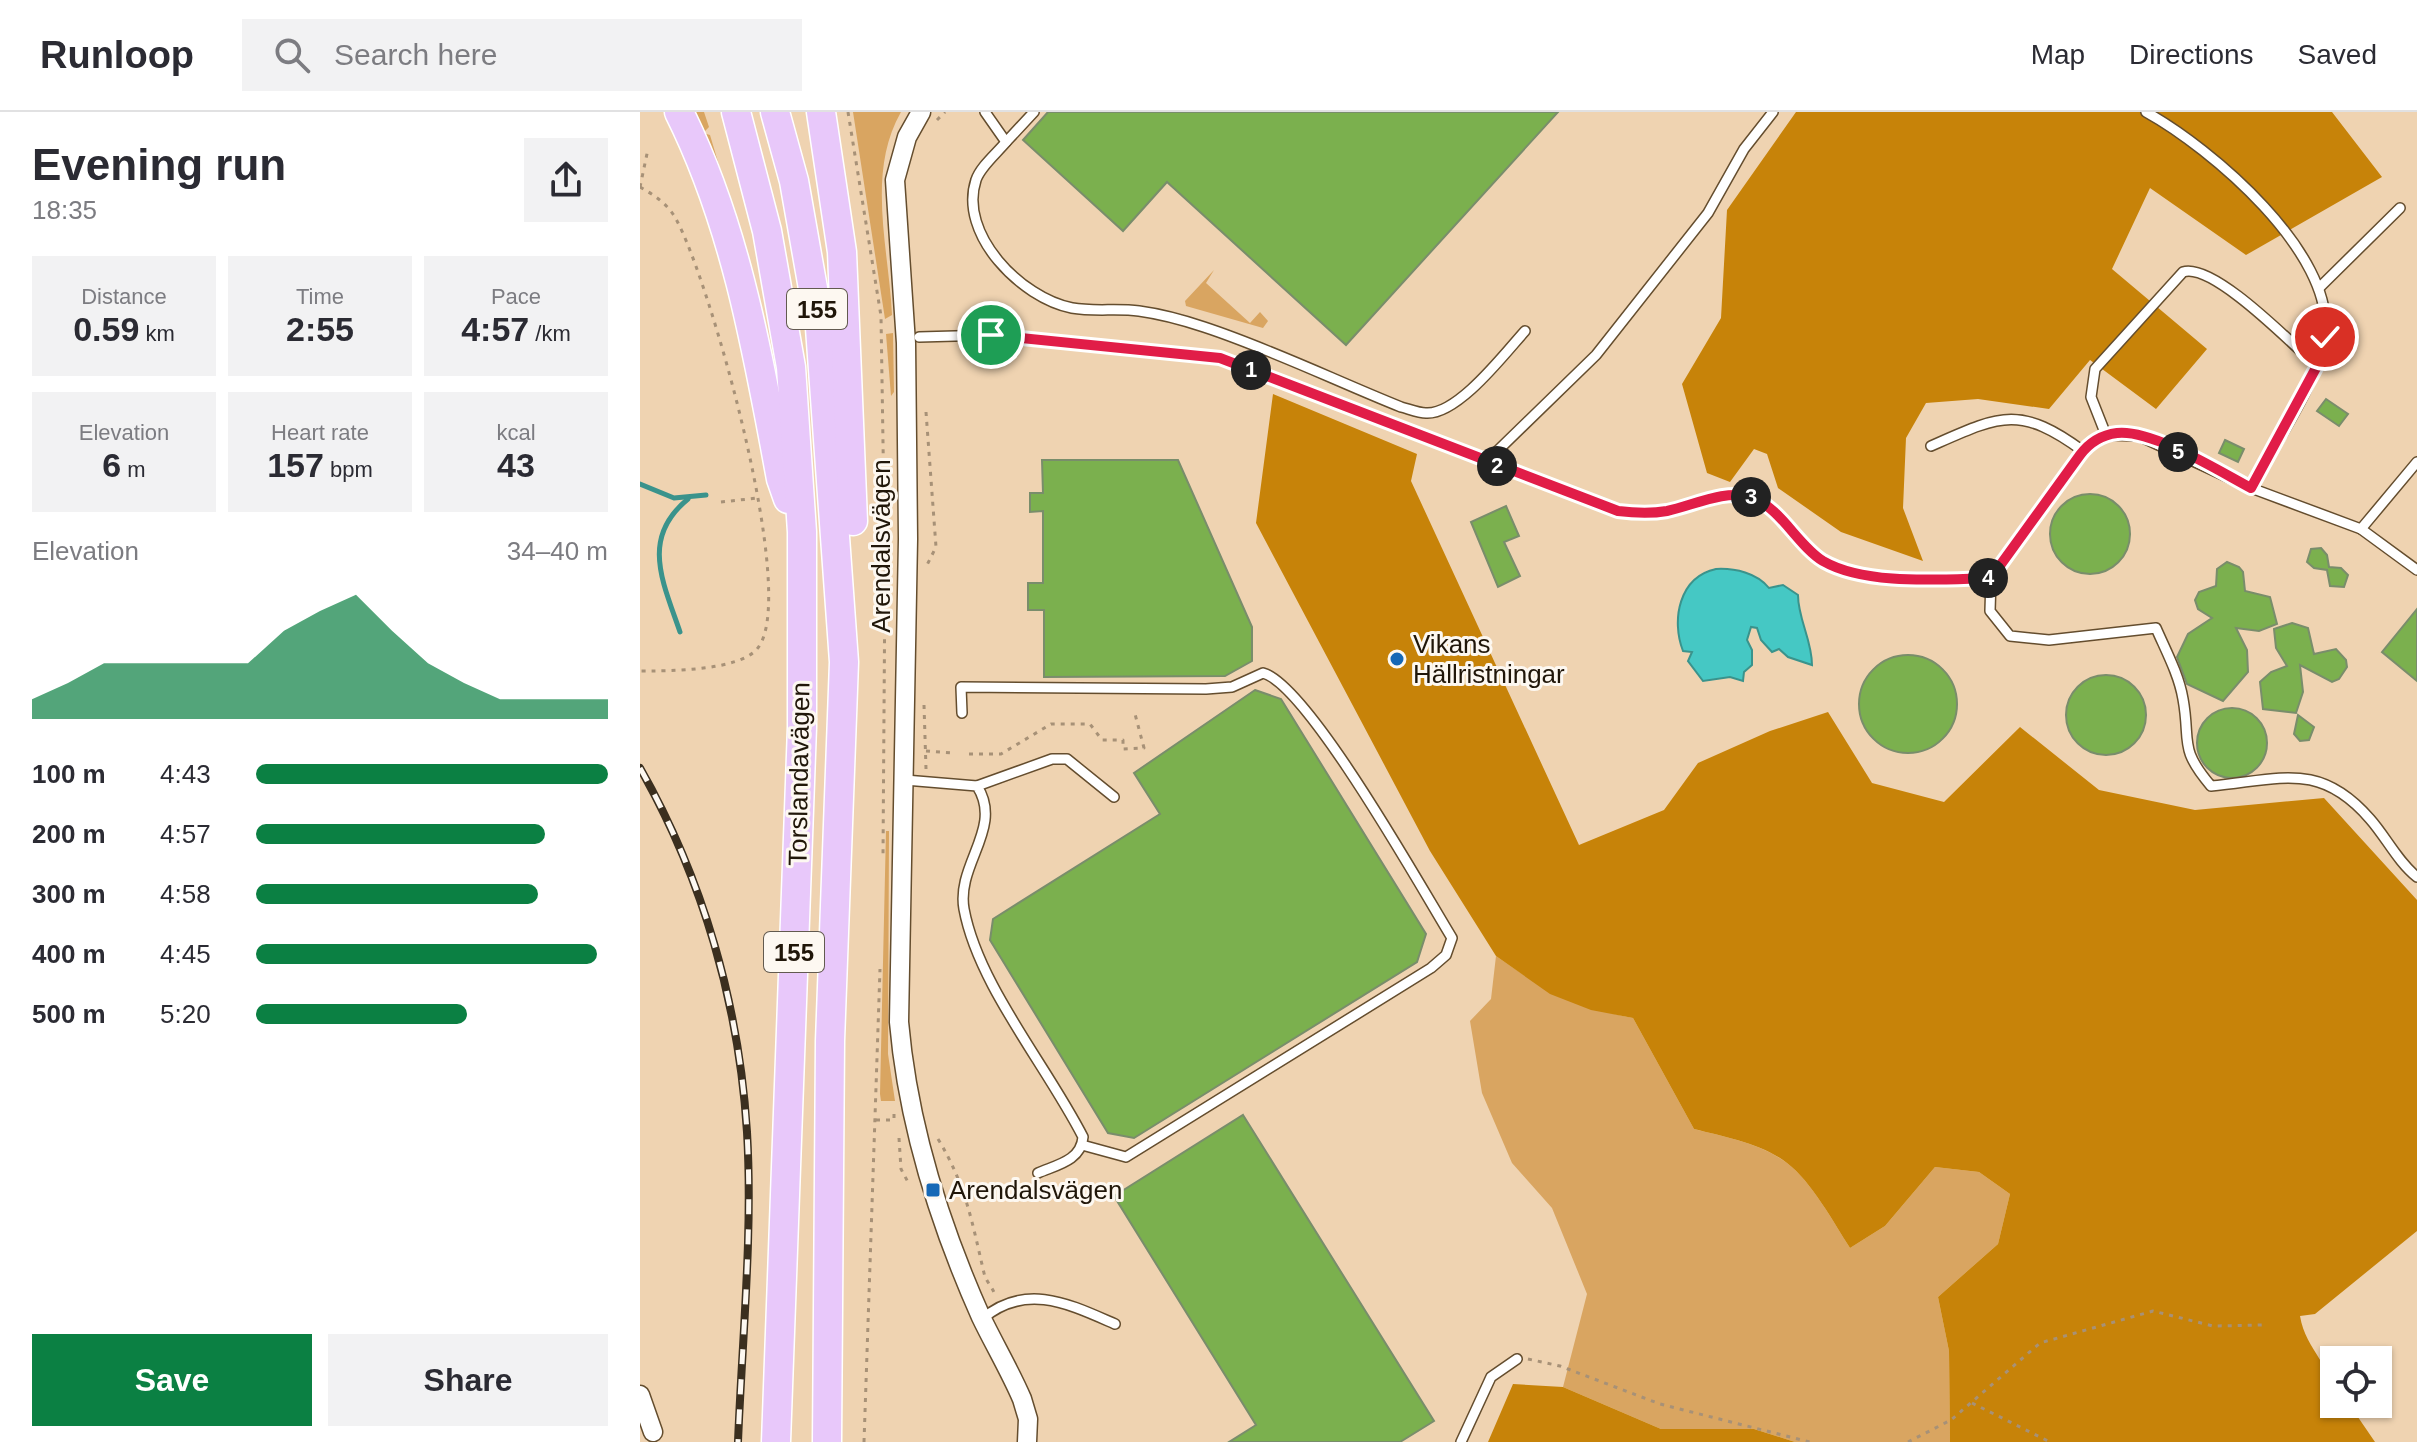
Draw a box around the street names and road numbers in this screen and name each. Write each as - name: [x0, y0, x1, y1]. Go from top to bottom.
- road number: 155: [787, 289, 847, 329]
- street label: Arendalsvägen: [866, 459, 896, 633]
- street label: Torslandavägen: [782, 682, 816, 866]
- road number: 155: [764, 932, 824, 972]

